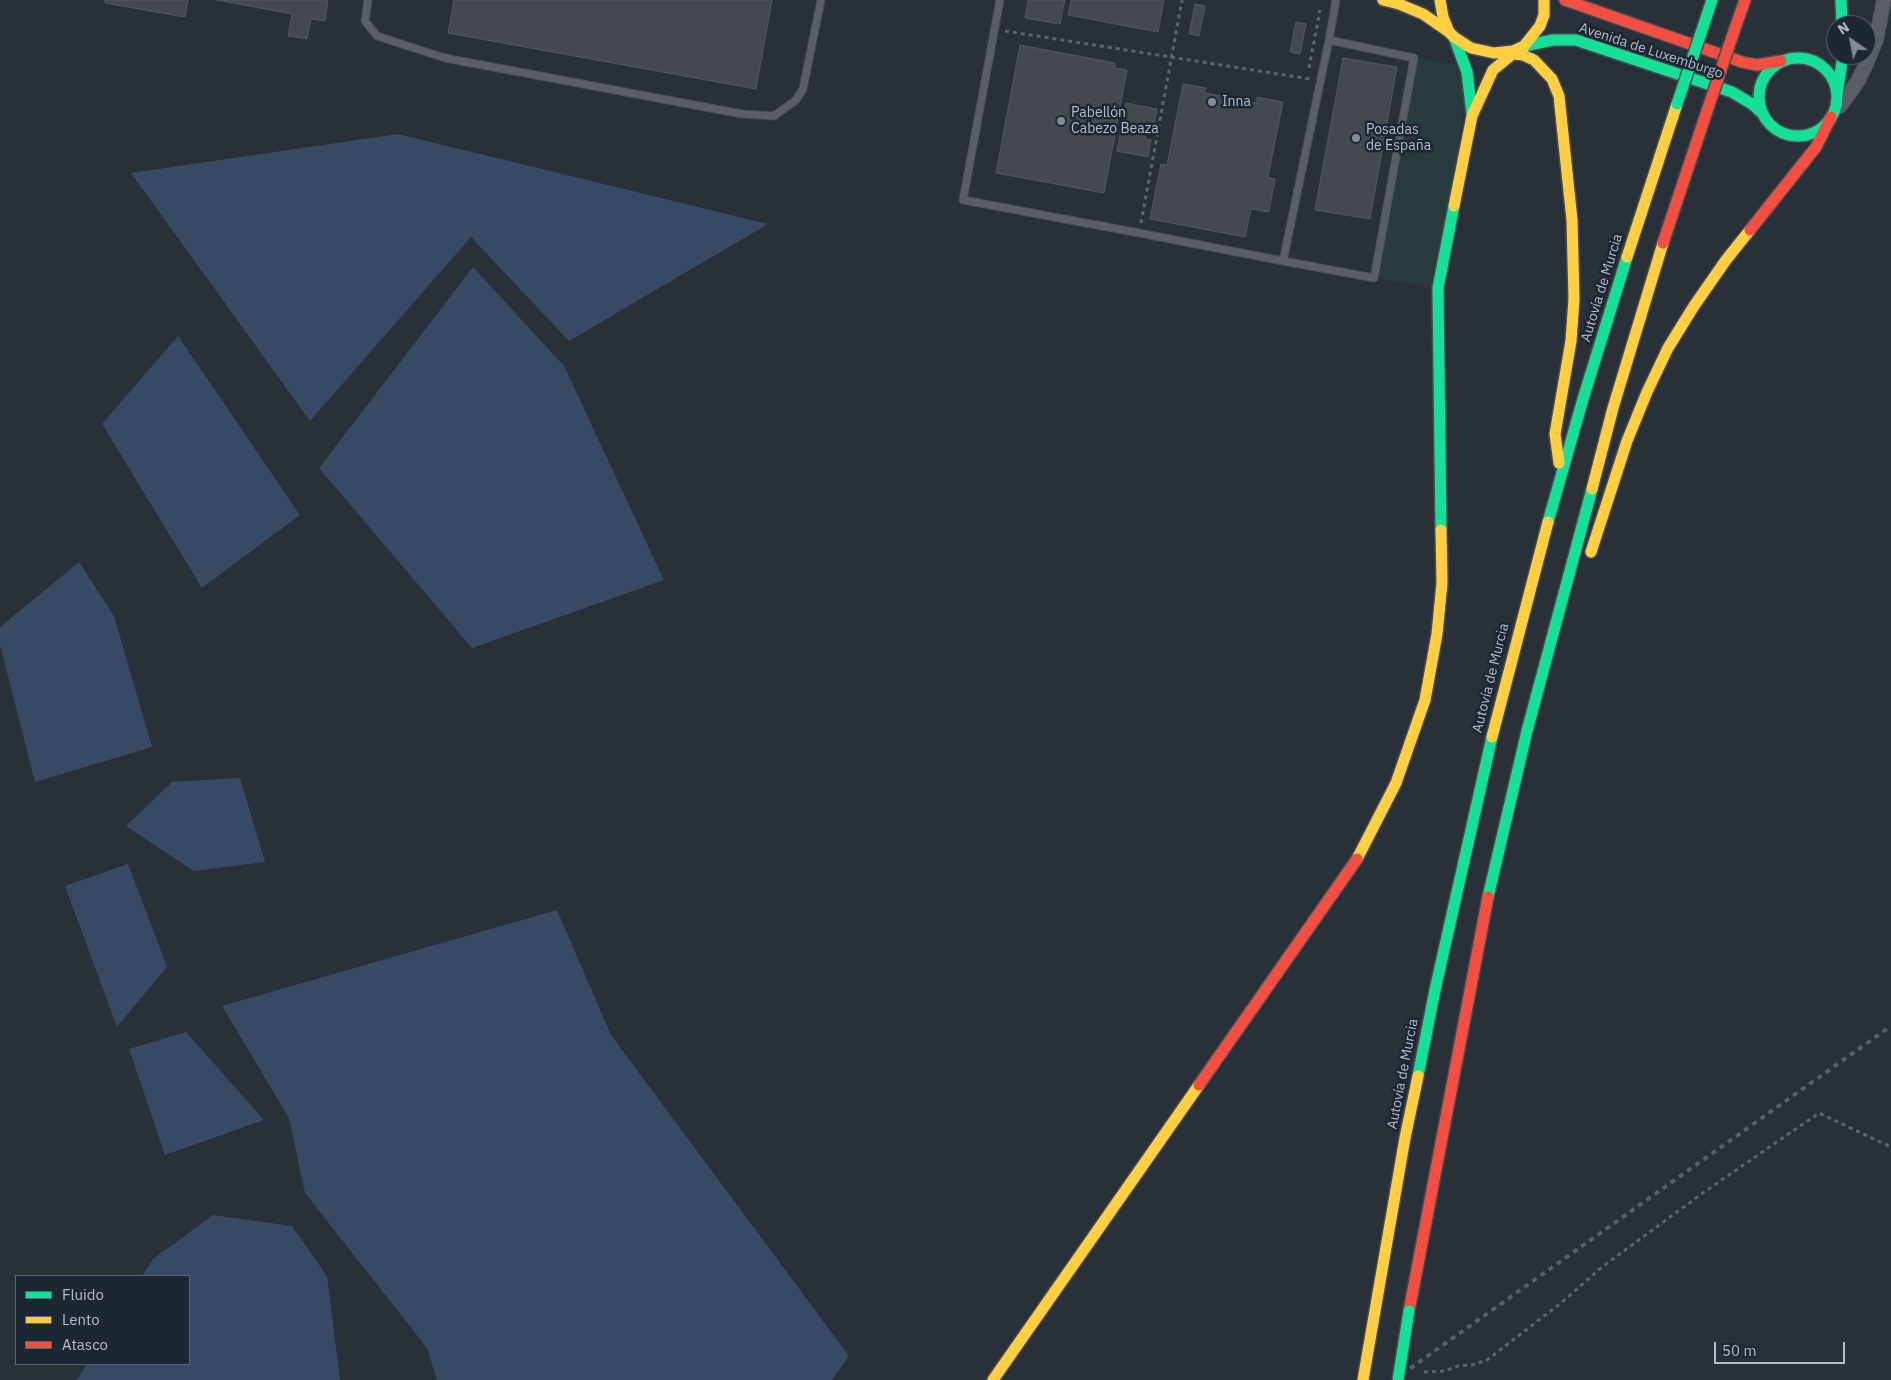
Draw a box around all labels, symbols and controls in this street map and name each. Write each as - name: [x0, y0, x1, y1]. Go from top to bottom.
- north arrow: [1826, 15, 1876, 65]
- text: N: [1834, 18, 1853, 39]
- street label: Avenida de Luxemburgo: [1577, 20, 1725, 82]
- place label: Inna: [1222, 94, 1251, 110]
- marker: Inna: [1206, 96, 1218, 108]
- place label: Pabellón Cabezo Beaza: [1071, 105, 1159, 138]
- marker: Pabellón Cabezo Beaza: [1055, 115, 1067, 127]
- place label: Posadas de España: [1366, 122, 1431, 154]
- marker: Posadas de España: [1350, 132, 1362, 144]
- street label: Autovía de Murcia: [1578, 232, 1626, 344]
- street label: Autovía de Murcia: [1469, 622, 1513, 734]
- street label: Autovía de Murcia: [1384, 1017, 1422, 1131]
- legend: [15, 1275, 190, 1365]
- text: Fluido: [62, 1285, 104, 1304]
- text: Lento: [62, 1310, 100, 1329]
- scale bar: [1716, 1332, 1847, 1364]
- text: Atasco: [62, 1335, 108, 1354]
- text: 50 m: [1722, 1341, 1757, 1360]

